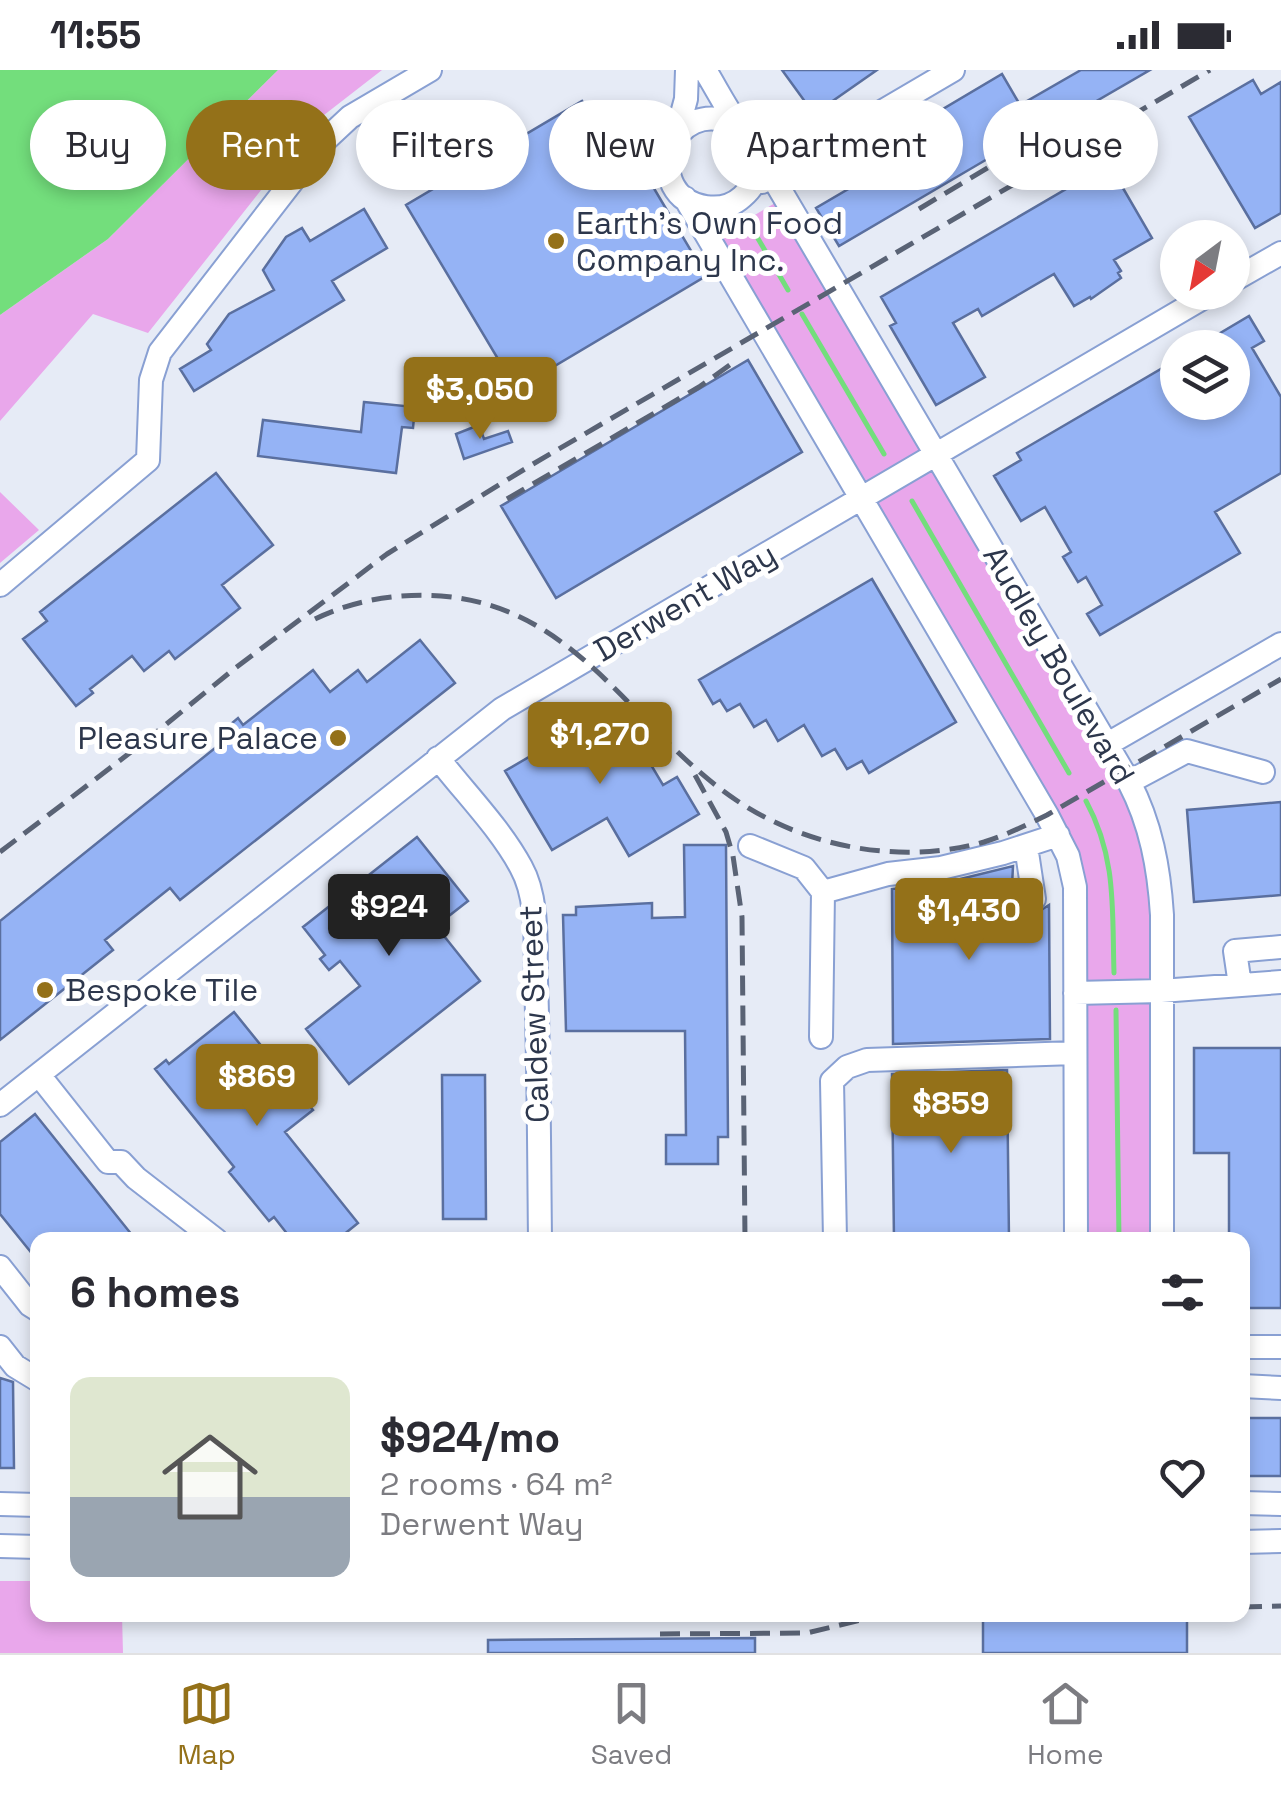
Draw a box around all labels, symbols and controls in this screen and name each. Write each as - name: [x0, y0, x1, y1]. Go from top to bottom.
- text: 11:55: [50, 11, 141, 59]
- chip: Buy: [30, 100, 166, 190]
- chip: Rent: [186, 100, 336, 190]
- chip: Filters: [356, 100, 529, 190]
- chip: New: [549, 100, 691, 190]
- chip: Apartment: [711, 100, 963, 190]
- chip: House: [983, 100, 1158, 190]
- place label: Earth's Own Food Company Inc.: [576, 203, 843, 280]
- north arrow: [1160, 220, 1250, 310]
- map controls: [1160, 220, 1250, 420]
- marker: Earth's Own Food Company Inc.: [545, 230, 567, 252]
- button: layers: [1160, 330, 1250, 420]
- pin: $3,050: [399, 357, 561, 442]
- text: $3,050: [426, 369, 534, 409]
- street label: Derwent Way: [587, 534, 783, 670]
- street label: Audley Boulevard: [974, 539, 1144, 791]
- pin: $1,270: [519, 702, 681, 787]
- text: $1,270: [550, 714, 650, 754]
- place label: Pleasure Palace: [77, 718, 318, 758]
- marker: Pleasure Palace: [327, 727, 349, 749]
- pin: $924: [330, 874, 448, 959]
- pin: $1,430: [888, 878, 1050, 963]
- text: $924: [350, 886, 428, 926]
- text: $1,430: [917, 890, 1021, 930]
- street label: Caldew Street: [510, 905, 558, 1123]
- place label: Bespoke Tile: [65, 970, 258, 1010]
- marker: Bespoke Tile: [34, 979, 56, 1001]
- pin: $869: [198, 1044, 316, 1129]
- text: $869: [218, 1056, 296, 1096]
- pin: $859: [892, 1071, 1010, 1156]
- text: $859: [912, 1083, 990, 1123]
- icon: filters: [1155, 1265, 1210, 1320]
- text: 6 homes: [70, 1266, 240, 1319]
- text: $924/mo: [380, 1411, 560, 1464]
- icon: home: [150, 1417, 270, 1537]
- icon: heart: [1155, 1450, 1210, 1505]
- text: 2 rooms · 64 m²: [380, 1464, 612, 1504]
- text: Derwent Way: [380, 1504, 584, 1544]
- tab: Map: [177, 1676, 236, 1772]
- tab: Saved: [591, 1676, 672, 1772]
- tab: Home: [1027, 1676, 1104, 1772]

